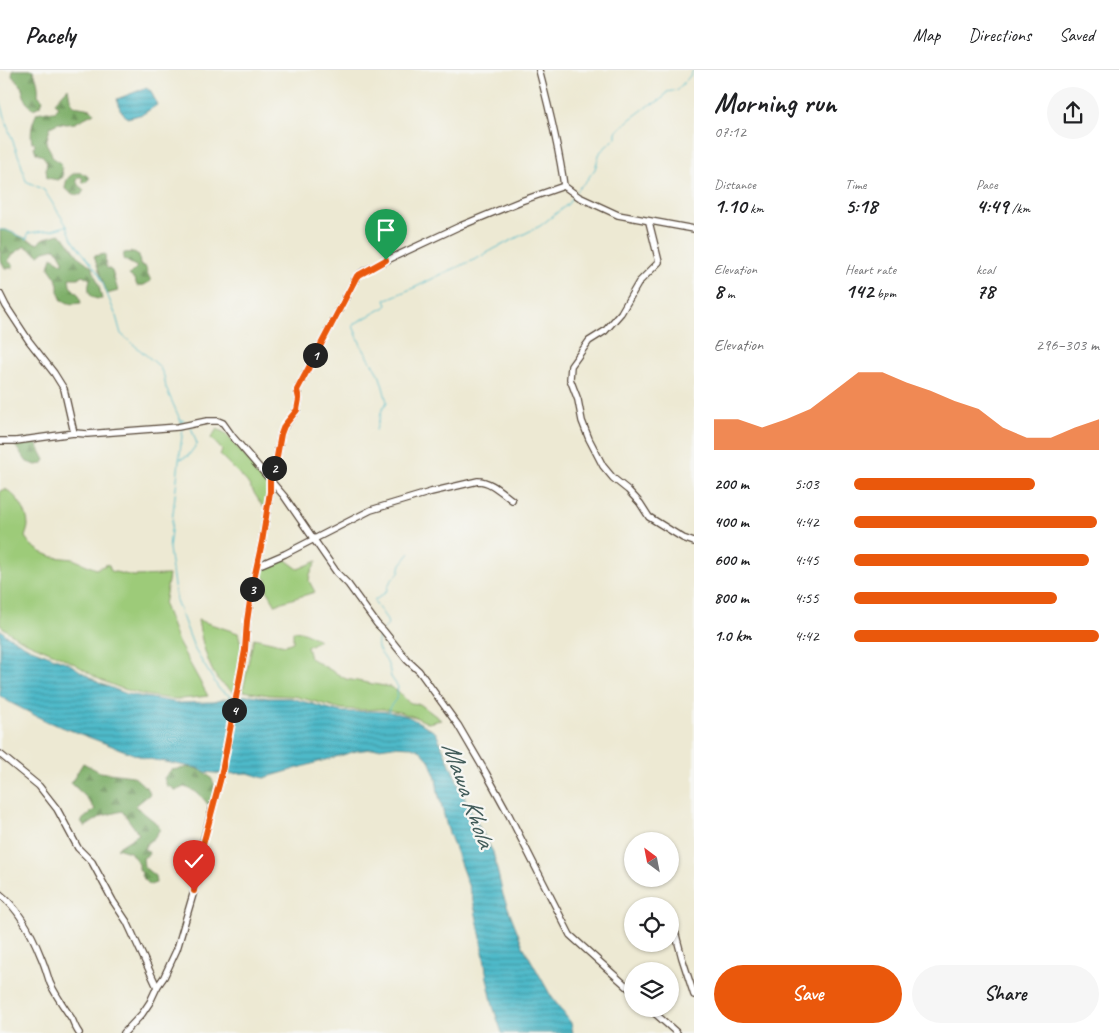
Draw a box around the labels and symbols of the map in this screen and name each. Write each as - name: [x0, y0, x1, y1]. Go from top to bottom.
- pin: [365, 209, 407, 260]
- pin: 1: [302, 342, 328, 368]
- pin: 2: [262, 456, 286, 480]
- pin: 3: [240, 576, 264, 602]
- pin: 4: [222, 698, 246, 722]
- water label: Mawa Khola: [434, 737, 504, 854]
- north arrow: [624, 832, 679, 888]
- pin: [173, 840, 215, 891]

